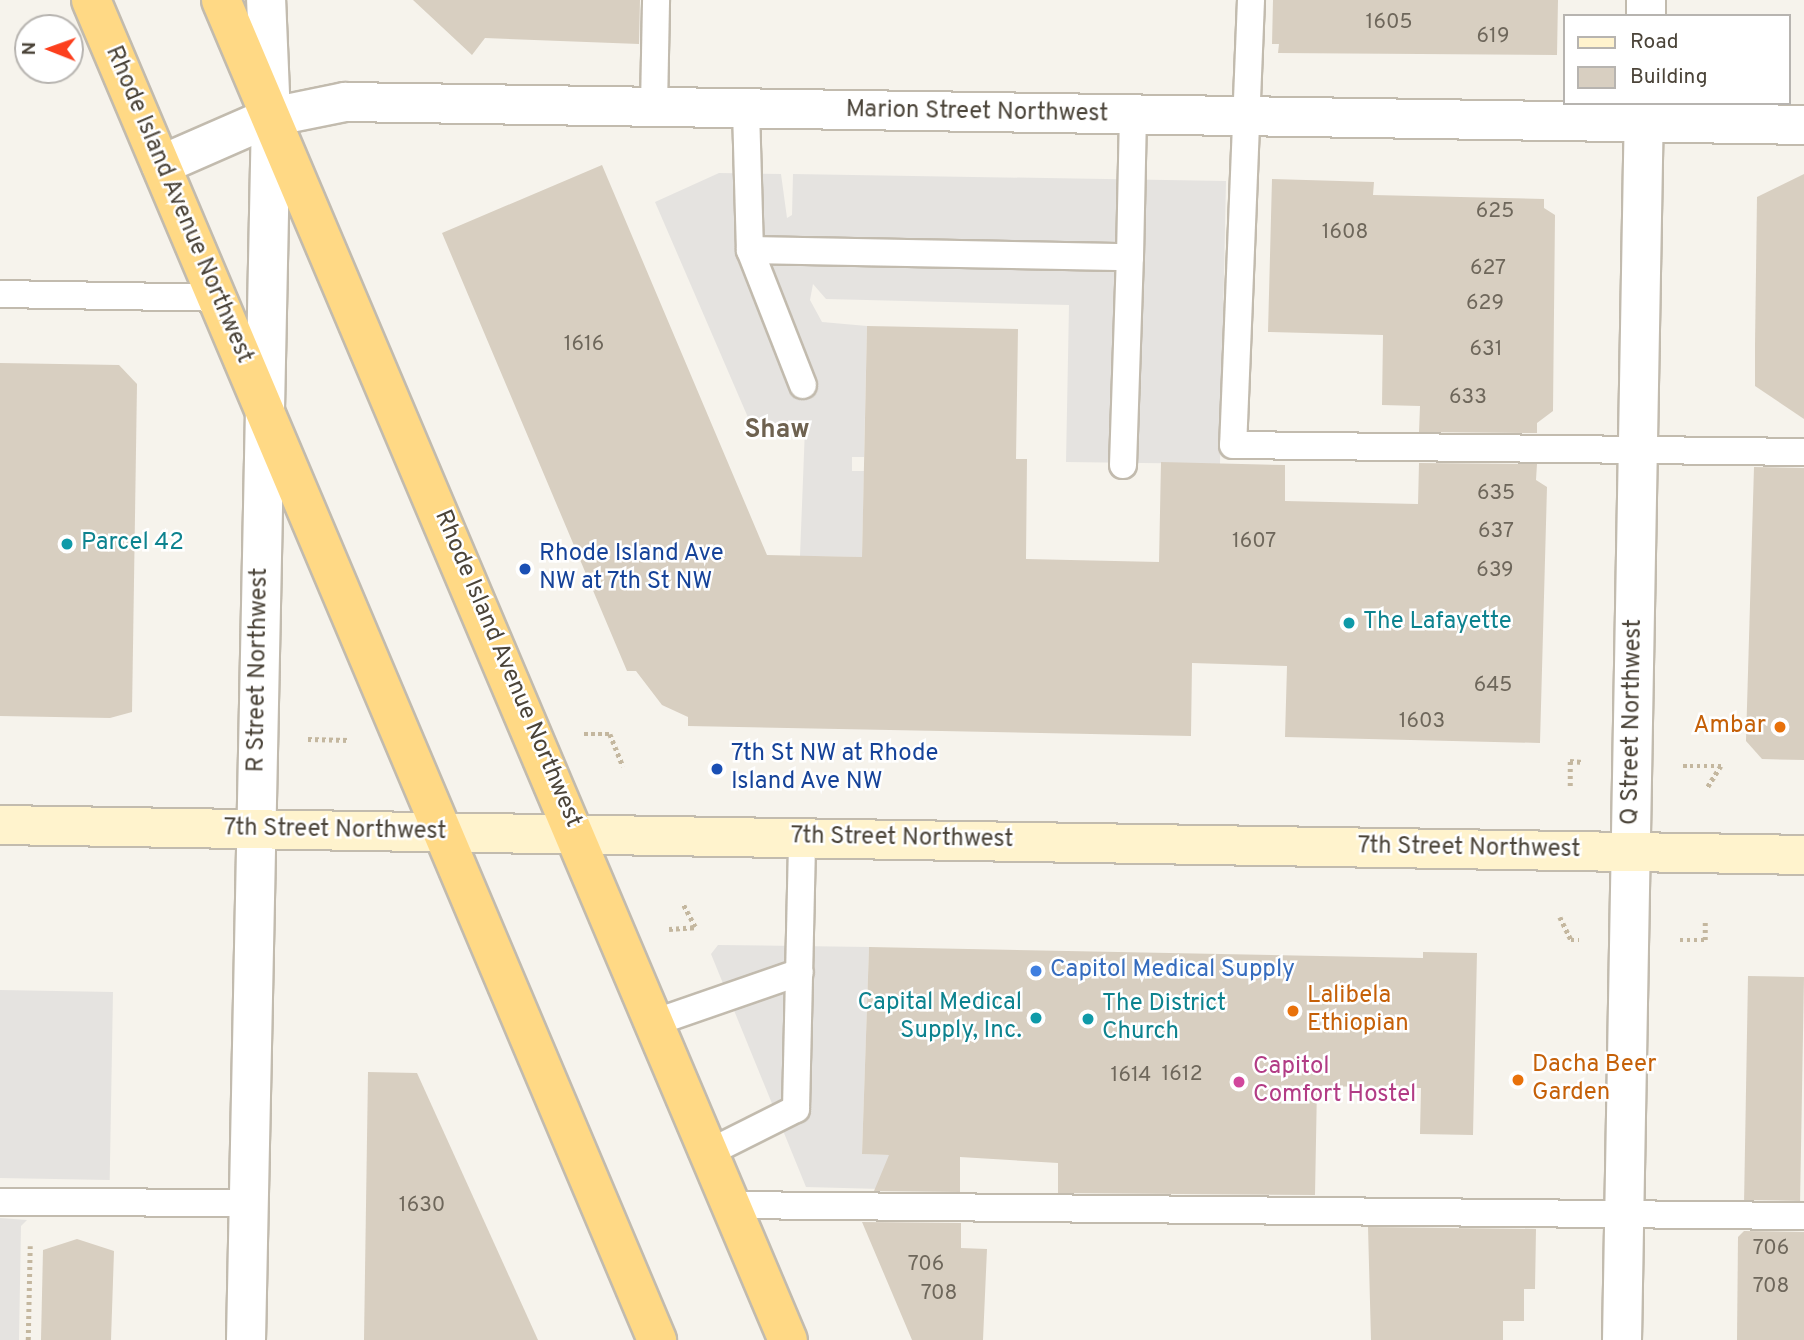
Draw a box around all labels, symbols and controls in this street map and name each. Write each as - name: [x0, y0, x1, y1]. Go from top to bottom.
- house number: 1605: [1366, 10, 1412, 36]
- north arrow: [14, 14, 84, 84]
- legend: [1562, 14, 1790, 105]
- house number: 619: [1477, 24, 1509, 50]
- text: Road: [1630, 29, 1679, 56]
- text: N: [18, 42, 42, 56]
- street label: Rhode Island Avenue Northwest: [98, 42, 258, 368]
- text: Building: [1630, 64, 1708, 91]
- street label: Marion Street Northwest: [846, 96, 1108, 130]
- house number: 625: [1476, 199, 1514, 225]
- house number: 1608: [1322, 220, 1368, 246]
- house number: 627: [1470, 256, 1506, 282]
- house number: 629: [1466, 291, 1504, 317]
- house number: 1616: [564, 332, 604, 358]
- house number: 631: [1470, 337, 1502, 363]
- house number: 633: [1449, 385, 1487, 411]
- district label: Shaw: [744, 415, 810, 447]
- house number: 635: [1477, 481, 1515, 507]
- street label: Rhode Island Avenue Northwest: [427, 506, 587, 832]
- house number: 637: [1478, 519, 1514, 545]
- house number: 1607: [1232, 529, 1276, 555]
- place label: Parcel 42: [81, 530, 184, 558]
- marker: Parcel 42: [59, 536, 75, 552]
- place label: Rhode Island Ave NW at 7th St NW: [539, 541, 725, 597]
- house number: 639: [1476, 558, 1514, 584]
- marker: Rhode Island Ave NW at 7th St NW: [517, 561, 533, 577]
- street label: R Street Northwest: [243, 567, 275, 773]
- place label: The Lafayette: [1363, 609, 1512, 637]
- marker: The Lafayette: [1341, 615, 1357, 631]
- street label: Q Street Northwest: [1617, 619, 1649, 825]
- house number: 645: [1474, 673, 1512, 699]
- house number: 1603: [1399, 709, 1445, 735]
- place label: Ambar: [1693, 713, 1766, 741]
- marker: Ambar: [1772, 719, 1788, 735]
- place label: 7th St NW at Rhode Island Ave NW: [731, 741, 939, 797]
- marker: 7th St NW at Rhode Island Ave NW: [709, 761, 725, 777]
- street label: 7th Street Northwest: [223, 815, 447, 847]
- street label: 7th Street Northwest: [790, 823, 1014, 855]
- street label: 7th Street Northwest: [1357, 833, 1581, 865]
- place label: Capitol Medical Supply: [1050, 957, 1295, 985]
- marker: Capitol Medical Supply: [1028, 963, 1044, 979]
- place label: Lalibela Ethiopian: [1307, 983, 1409, 1039]
- place label: Capital Medical Supply, Inc.: [858, 990, 1022, 1046]
- place label: The District Church: [1102, 991, 1226, 1047]
- marker: Lalibela Ethiopian: [1285, 1003, 1301, 1019]
- marker: Capital Medical Supply, Inc.: [1028, 1010, 1044, 1026]
- marker: The District Church: [1080, 1011, 1096, 1027]
- place label: Dacha Beer Garden: [1532, 1052, 1657, 1108]
- place label: Capitol Comfort Hostel: [1253, 1054, 1416, 1110]
- house number: 1612: [1161, 1062, 1203, 1088]
- house number: 1614: [1111, 1063, 1151, 1089]
- marker: Dacha Beer Garden: [1510, 1072, 1526, 1088]
- marker: Capitol Comfort Hostel: [1231, 1074, 1247, 1090]
- house number: 1630: [399, 1193, 445, 1219]
- house number: 706: [1753, 1236, 1789, 1262]
- house number: 706: [908, 1252, 944, 1278]
- house number: 708: [1753, 1274, 1789, 1300]
- house number: 708: [921, 1281, 957, 1307]

